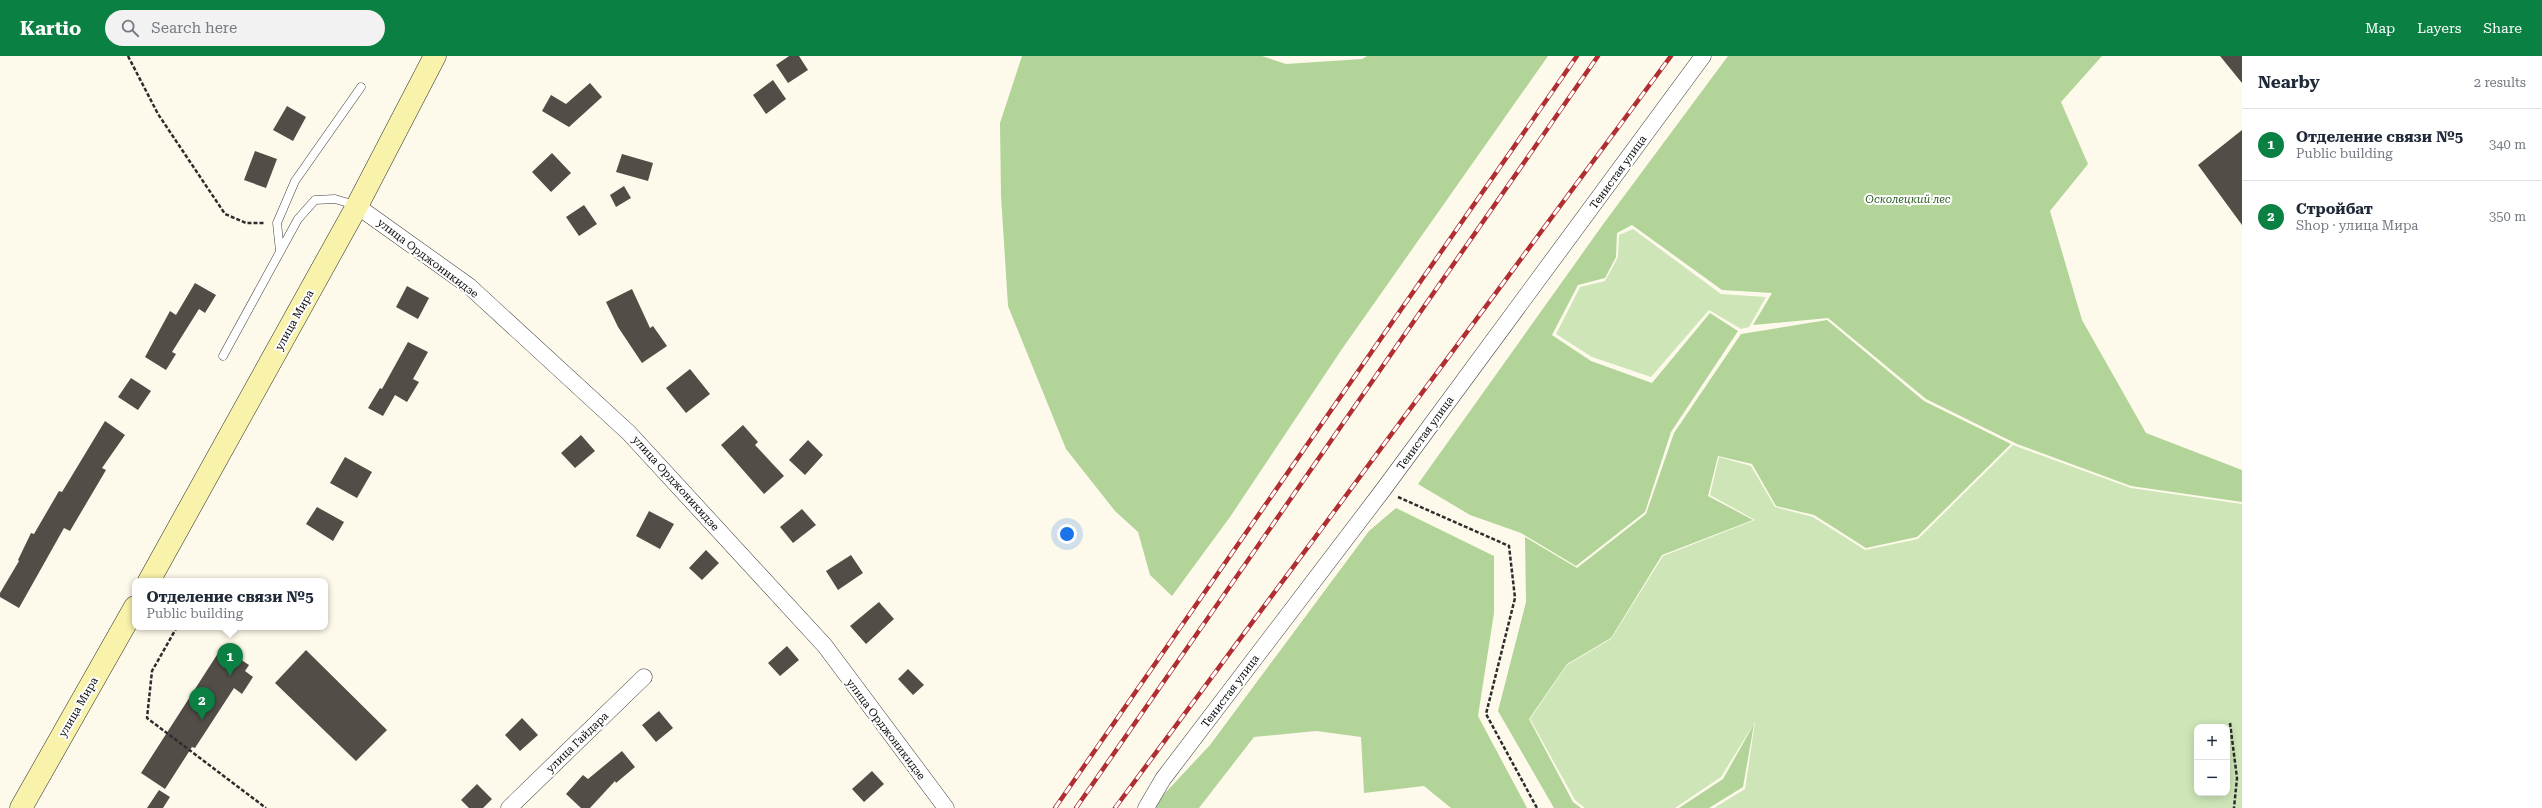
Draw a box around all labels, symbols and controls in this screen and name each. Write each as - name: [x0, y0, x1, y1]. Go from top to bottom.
- search box: [105, 10, 385, 46]
- text: Kartio: [20, 17, 81, 40]
- icon: search: [119, 17, 141, 39]
- text: Search here: [151, 19, 237, 37]
- text: Map: [2365, 20, 2395, 36]
- text: Layers: [2417, 20, 2461, 36]
- text: Share: [2483, 20, 2522, 36]
- text: Nearby: [2258, 72, 2320, 92]
- text: 2 results: [2474, 75, 2526, 90]
- text: Отделение связи №5: [2296, 128, 2463, 146]
- street label: Тенистая улица: [1587, 133, 1650, 212]
- text: 1: [2267, 137, 2275, 152]
- text: 340 m: [2489, 137, 2526, 152]
- text: Public building: [2296, 146, 2393, 161]
- park label: Осколецкий лес: [1865, 193, 1951, 206]
- text: Стройбат: [2296, 200, 2373, 218]
- text: 2: [2267, 209, 2275, 224]
- text: 350 m: [2489, 209, 2526, 224]
- street label: улица Орджоникидзе: [375, 216, 481, 301]
- text: Shop · улица Мира: [2296, 218, 2418, 233]
- street label: улица Мира: [272, 288, 316, 353]
- street label: Тенистая улица: [1394, 394, 1457, 473]
- street label: улица Орджоникидзе: [630, 433, 722, 533]
- your location: [1057, 524, 1077, 544]
- popup: [132, 578, 328, 630]
- text: Отделение связи №5: [146, 588, 314, 606]
- text: Public building: [146, 606, 243, 621]
- pin: 1: [217, 643, 243, 676]
- street label: Тенистая улица: [1199, 652, 1262, 730]
- street label: улица Мира: [56, 675, 101, 740]
- street label: улица Орджоникидзе: [843, 676, 928, 782]
- pin: 2: [189, 687, 215, 720]
- street label: улица Гайдара: [544, 709, 611, 775]
- map controls: [2194, 724, 2230, 796]
- button: +: [2194, 724, 2230, 760]
- button: −: [2194, 760, 2230, 796]

